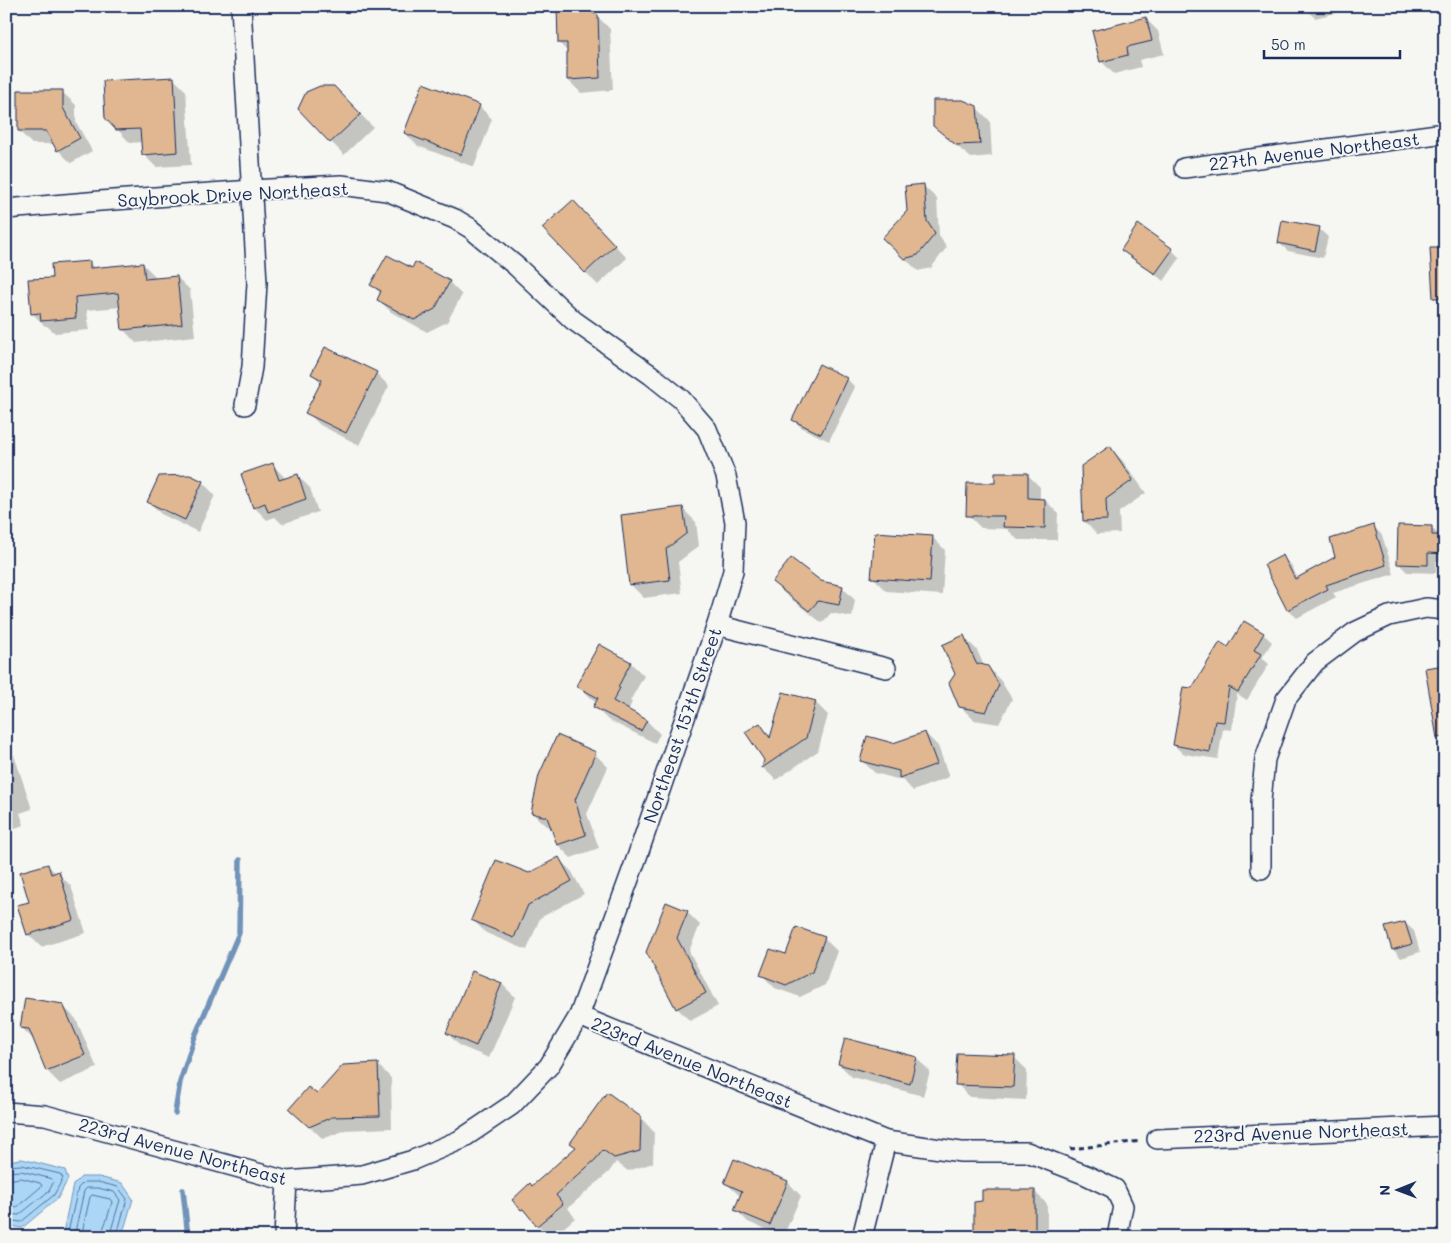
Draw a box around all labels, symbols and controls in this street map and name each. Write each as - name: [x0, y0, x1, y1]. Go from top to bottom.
- scale bar: [1264, 28, 1400, 60]
- text: 50 m: [1271, 34, 1306, 54]
- street label: 227th Avenue Northeast: [1207, 126, 1421, 176]
- street label: Saybrook Drive Northeast: [117, 176, 349, 212]
- street label: Northeast 157th Street: [637, 624, 727, 826]
- street label: 223rd Avenue Northeast: [588, 1011, 796, 1113]
- street label: 223rd Avenue Northeast: [76, 1112, 290, 1190]
- street label: 223rd Avenue Northeast: [1193, 1116, 1409, 1148]
- north arrow: [1374, 1166, 1424, 1216]
- text: N: [1375, 1185, 1394, 1196]

